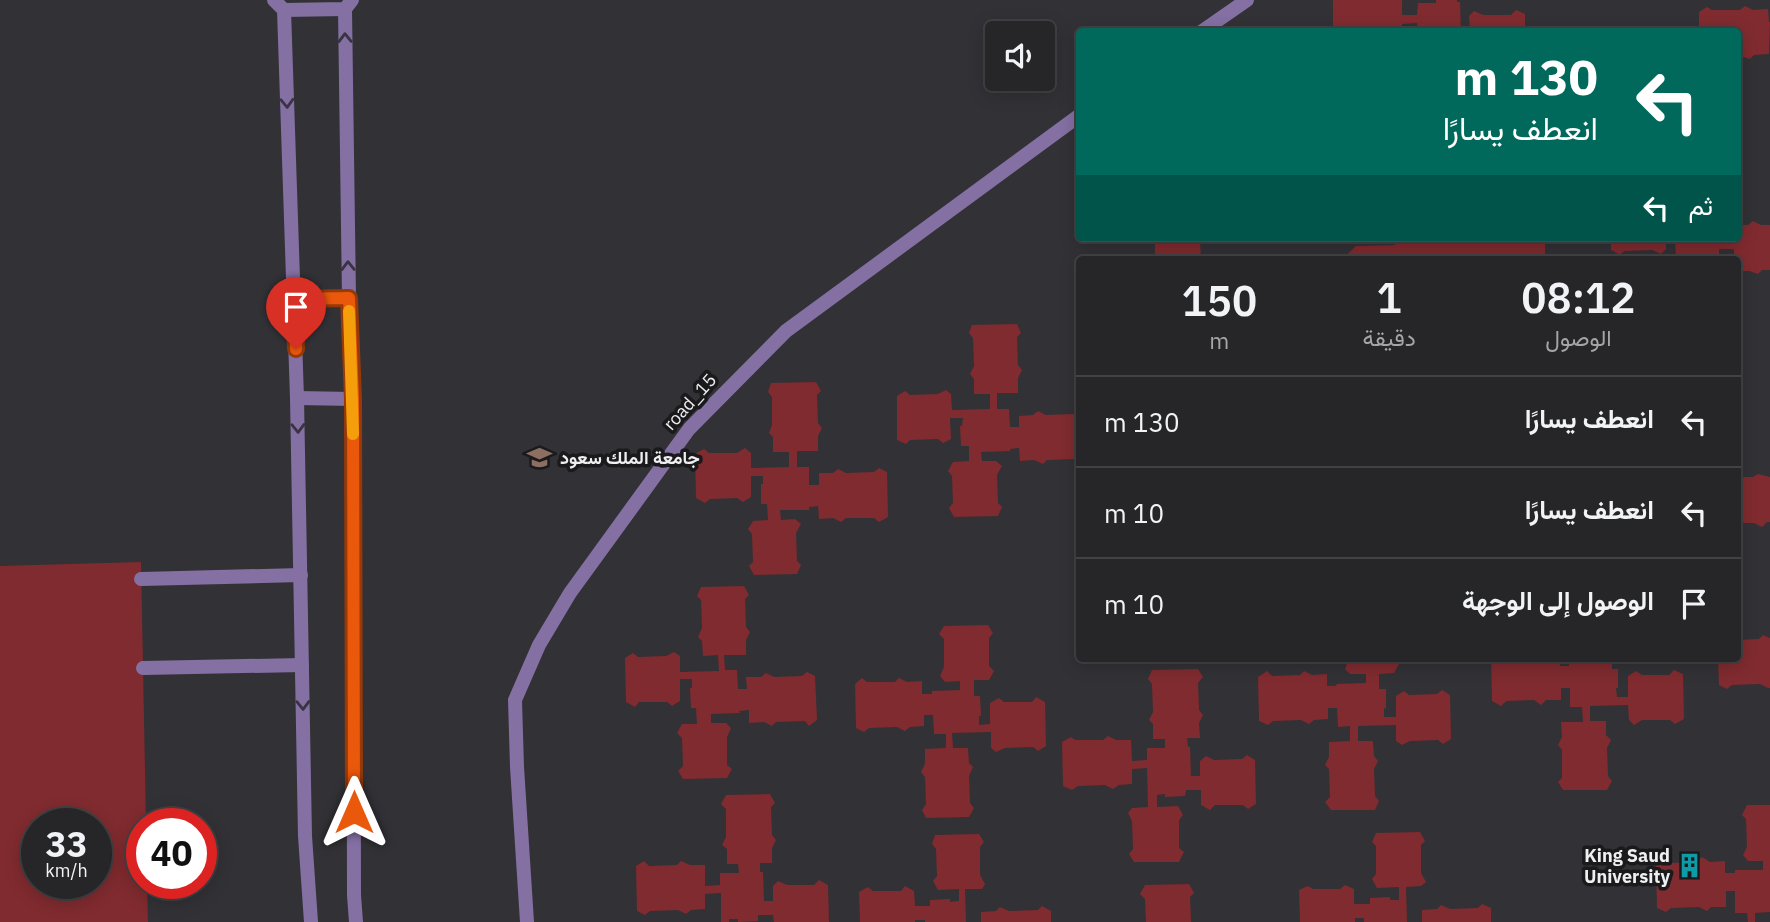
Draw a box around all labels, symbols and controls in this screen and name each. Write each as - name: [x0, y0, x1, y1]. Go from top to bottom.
- map controls: [985, 21, 1055, 91]
- button: sound: [985, 21, 1055, 91]
- one-way arrow: [337, 33, 353, 43]
- text: 130 m: [1454, 45, 1598, 108]
- icon: left: [1622, 56, 1713, 147]
- one-way arrow: [280, 98, 295, 109]
- text: انعطف يسارًا: [1443, 107, 1598, 149]
- text: ثم: [1689, 188, 1713, 222]
- icon: left: [1637, 189, 1675, 227]
- one-way arrow: [340, 260, 356, 271]
- text: 1: [1377, 270, 1402, 325]
- text: 08:12: [1521, 270, 1636, 325]
- text: 150: [1182, 273, 1257, 328]
- pin: [266, 277, 326, 349]
- icon: arrive: [277, 288, 315, 326]
- text: دقيقة: [1363, 322, 1416, 352]
- text: الوصول: [1545, 322, 1612, 352]
- text: m: [1209, 325, 1229, 355]
- street label: road_15: [658, 369, 721, 435]
- text: انعطف يسارًا: [1525, 401, 1654, 435]
- icon: left: [1675, 403, 1713, 441]
- text: 130 m: [1104, 405, 1180, 439]
- one-way arrow: [290, 424, 306, 434]
- school or university icon: جامعة الملك سعود: [526, 444, 554, 472]
- place label: جامعة الملك سعود: [560, 446, 700, 469]
- text: انعطف يسارًا: [1525, 492, 1654, 526]
- icon: left: [1675, 494, 1713, 532]
- text: 10 m: [1104, 496, 1164, 530]
- text: الوصول إلى الوجهة: [1462, 583, 1654, 617]
- icon: arrive: [1675, 585, 1713, 623]
- text: 10 m: [1104, 587, 1164, 621]
- one-way arrow: [295, 700, 311, 711]
- position arrow: [317, 775, 391, 849]
- speed limit sign: 40: [126, 808, 217, 899]
- text: 33: [45, 821, 88, 867]
- place label: King Saud University: [1584, 844, 1670, 888]
- building icon: King Saud University: [1676, 852, 1704, 880]
- text: km/h: [45, 859, 88, 882]

